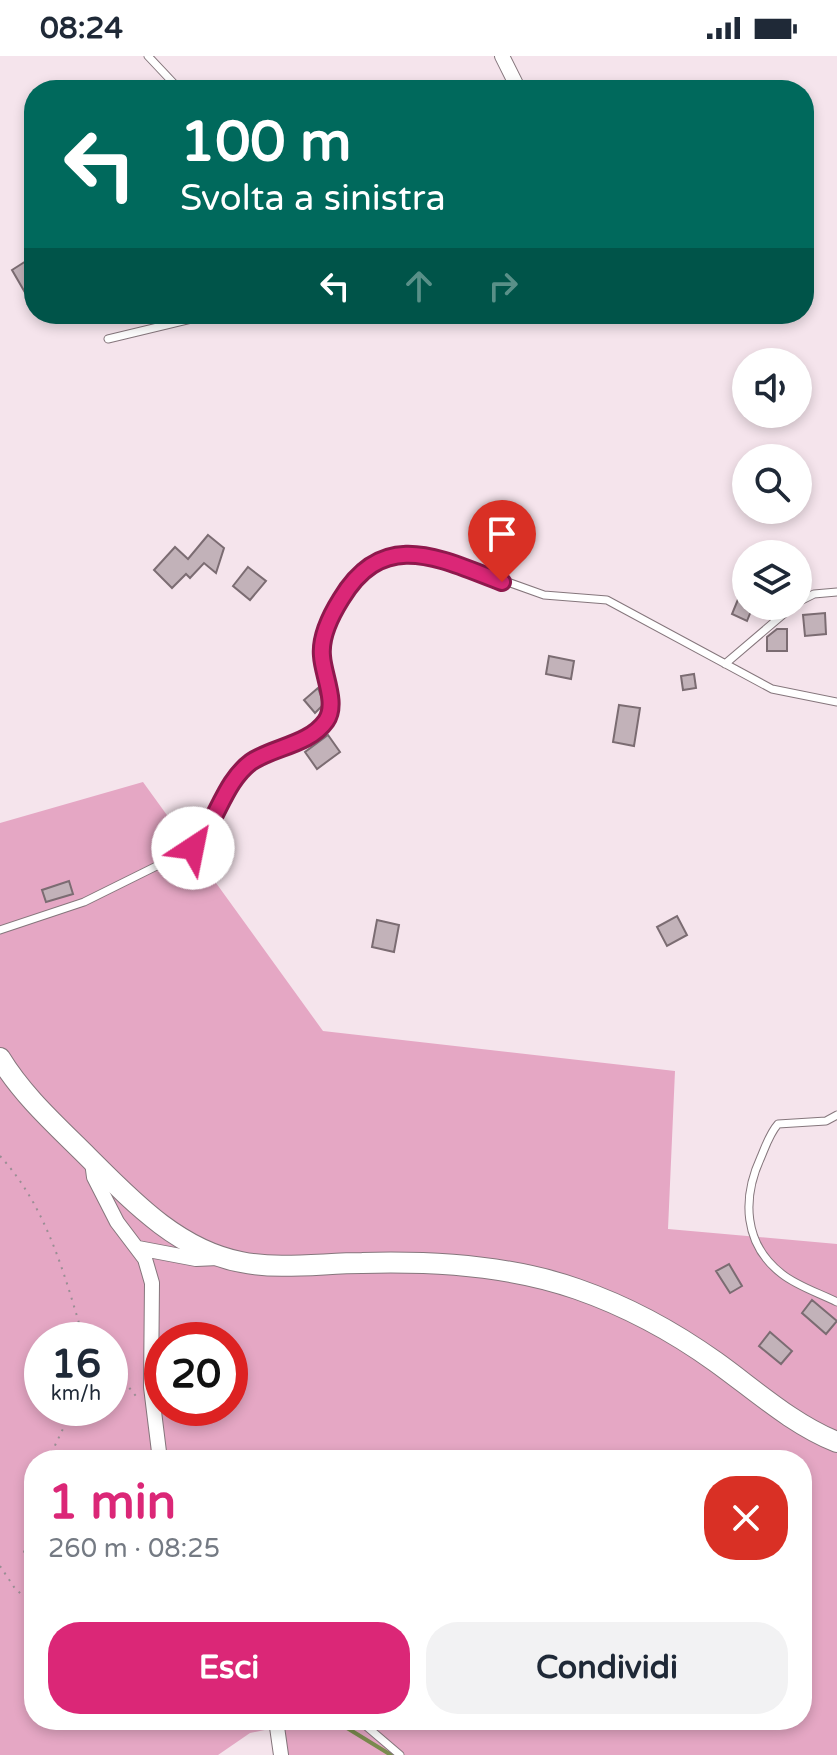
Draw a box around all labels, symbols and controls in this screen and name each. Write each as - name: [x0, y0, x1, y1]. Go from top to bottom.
- text: 08:24: [40, 10, 123, 47]
- text: 100 m: [180, 109, 351, 176]
- icon: left: [48, 112, 152, 216]
- text: Svolta a sinistra: [180, 177, 446, 220]
- icon: left: [313, 264, 357, 308]
- icon: ahead: [397, 264, 441, 308]
- icon: right: [481, 264, 525, 308]
- map controls: [732, 348, 812, 620]
- button: sound: [732, 348, 812, 428]
- button: search: [732, 444, 812, 524]
- pin: [468, 500, 536, 582]
- icon: arrive: [480, 512, 524, 556]
- button: layers: [732, 540, 812, 620]
- position arrow: [151, 806, 235, 890]
- speed limit sign: 20: [144, 1322, 248, 1426]
- text: 16: [51, 1340, 101, 1388]
- text: km/h: [51, 1382, 101, 1406]
- text: 1 min: [48, 1474, 176, 1532]
- button: close: [704, 1476, 788, 1560]
- text: 260 m · 08:25: [48, 1533, 220, 1564]
- button: Esci: [48, 1622, 410, 1714]
- button: Condividi: [426, 1622, 788, 1714]

